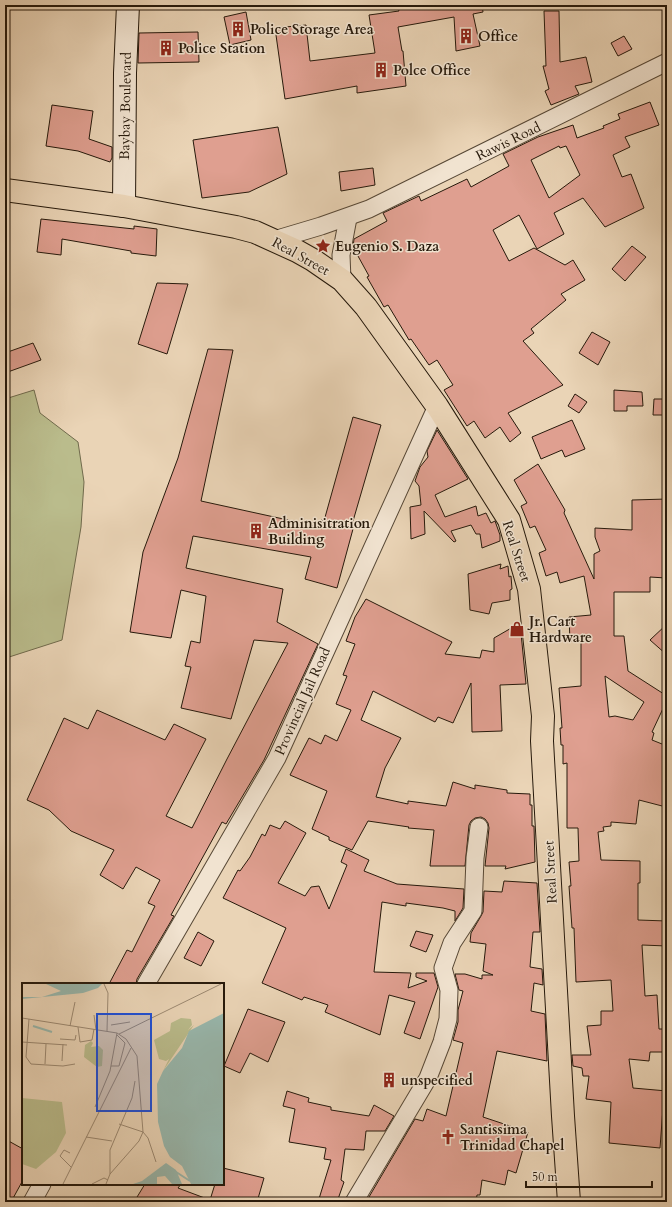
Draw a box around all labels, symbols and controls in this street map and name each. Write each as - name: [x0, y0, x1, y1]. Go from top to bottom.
- building icon: Police Storage Area: [229, 20, 247, 38]
- place label: Police Storage Area: [250, 20, 374, 39]
- building icon: Office: [457, 27, 475, 45]
- place label: Office: [478, 27, 518, 46]
- building icon: Police Station: [157, 39, 175, 57]
- place label: Police Station: [178, 39, 265, 58]
- street label: Baybay Boulevard: [115, 51, 136, 160]
- building icon: Polce Office: [372, 61, 390, 79]
- place label: Polce Office: [393, 61, 471, 80]
- street label: Rawis Road: [473, 117, 544, 165]
- street label: Real Street: [269, 233, 333, 280]
- place icon: Eugenio S. Daza: [314, 237, 332, 255]
- place label: Eugenio S. Daza: [335, 237, 439, 256]
- place label: Adminisitration Building: [268, 514, 370, 549]
- street label: Real Street: [498, 518, 535, 585]
- building icon: Adminisitration Building: [247, 522, 265, 540]
- place label: Jr. Cart Hardware: [527, 612, 592, 647]
- shop icon: Jr. Cart Hardware: [508, 620, 526, 638]
- street label: Provincial Jail Road: [270, 644, 335, 758]
- street label: Real Street: [539, 839, 562, 904]
- inset map: [22, 983, 224, 1185]
- building icon: unspecified: [380, 1071, 398, 1089]
- place label: unspecified: [401, 1071, 473, 1090]
- place label: Santissima Trinidad Chapel: [460, 1120, 564, 1155]
- church icon: Santissima Trinidad Chapel: [439, 1128, 457, 1146]
- scale bar: [526, 1163, 652, 1189]
- text: 50 m: [532, 1169, 559, 1185]

